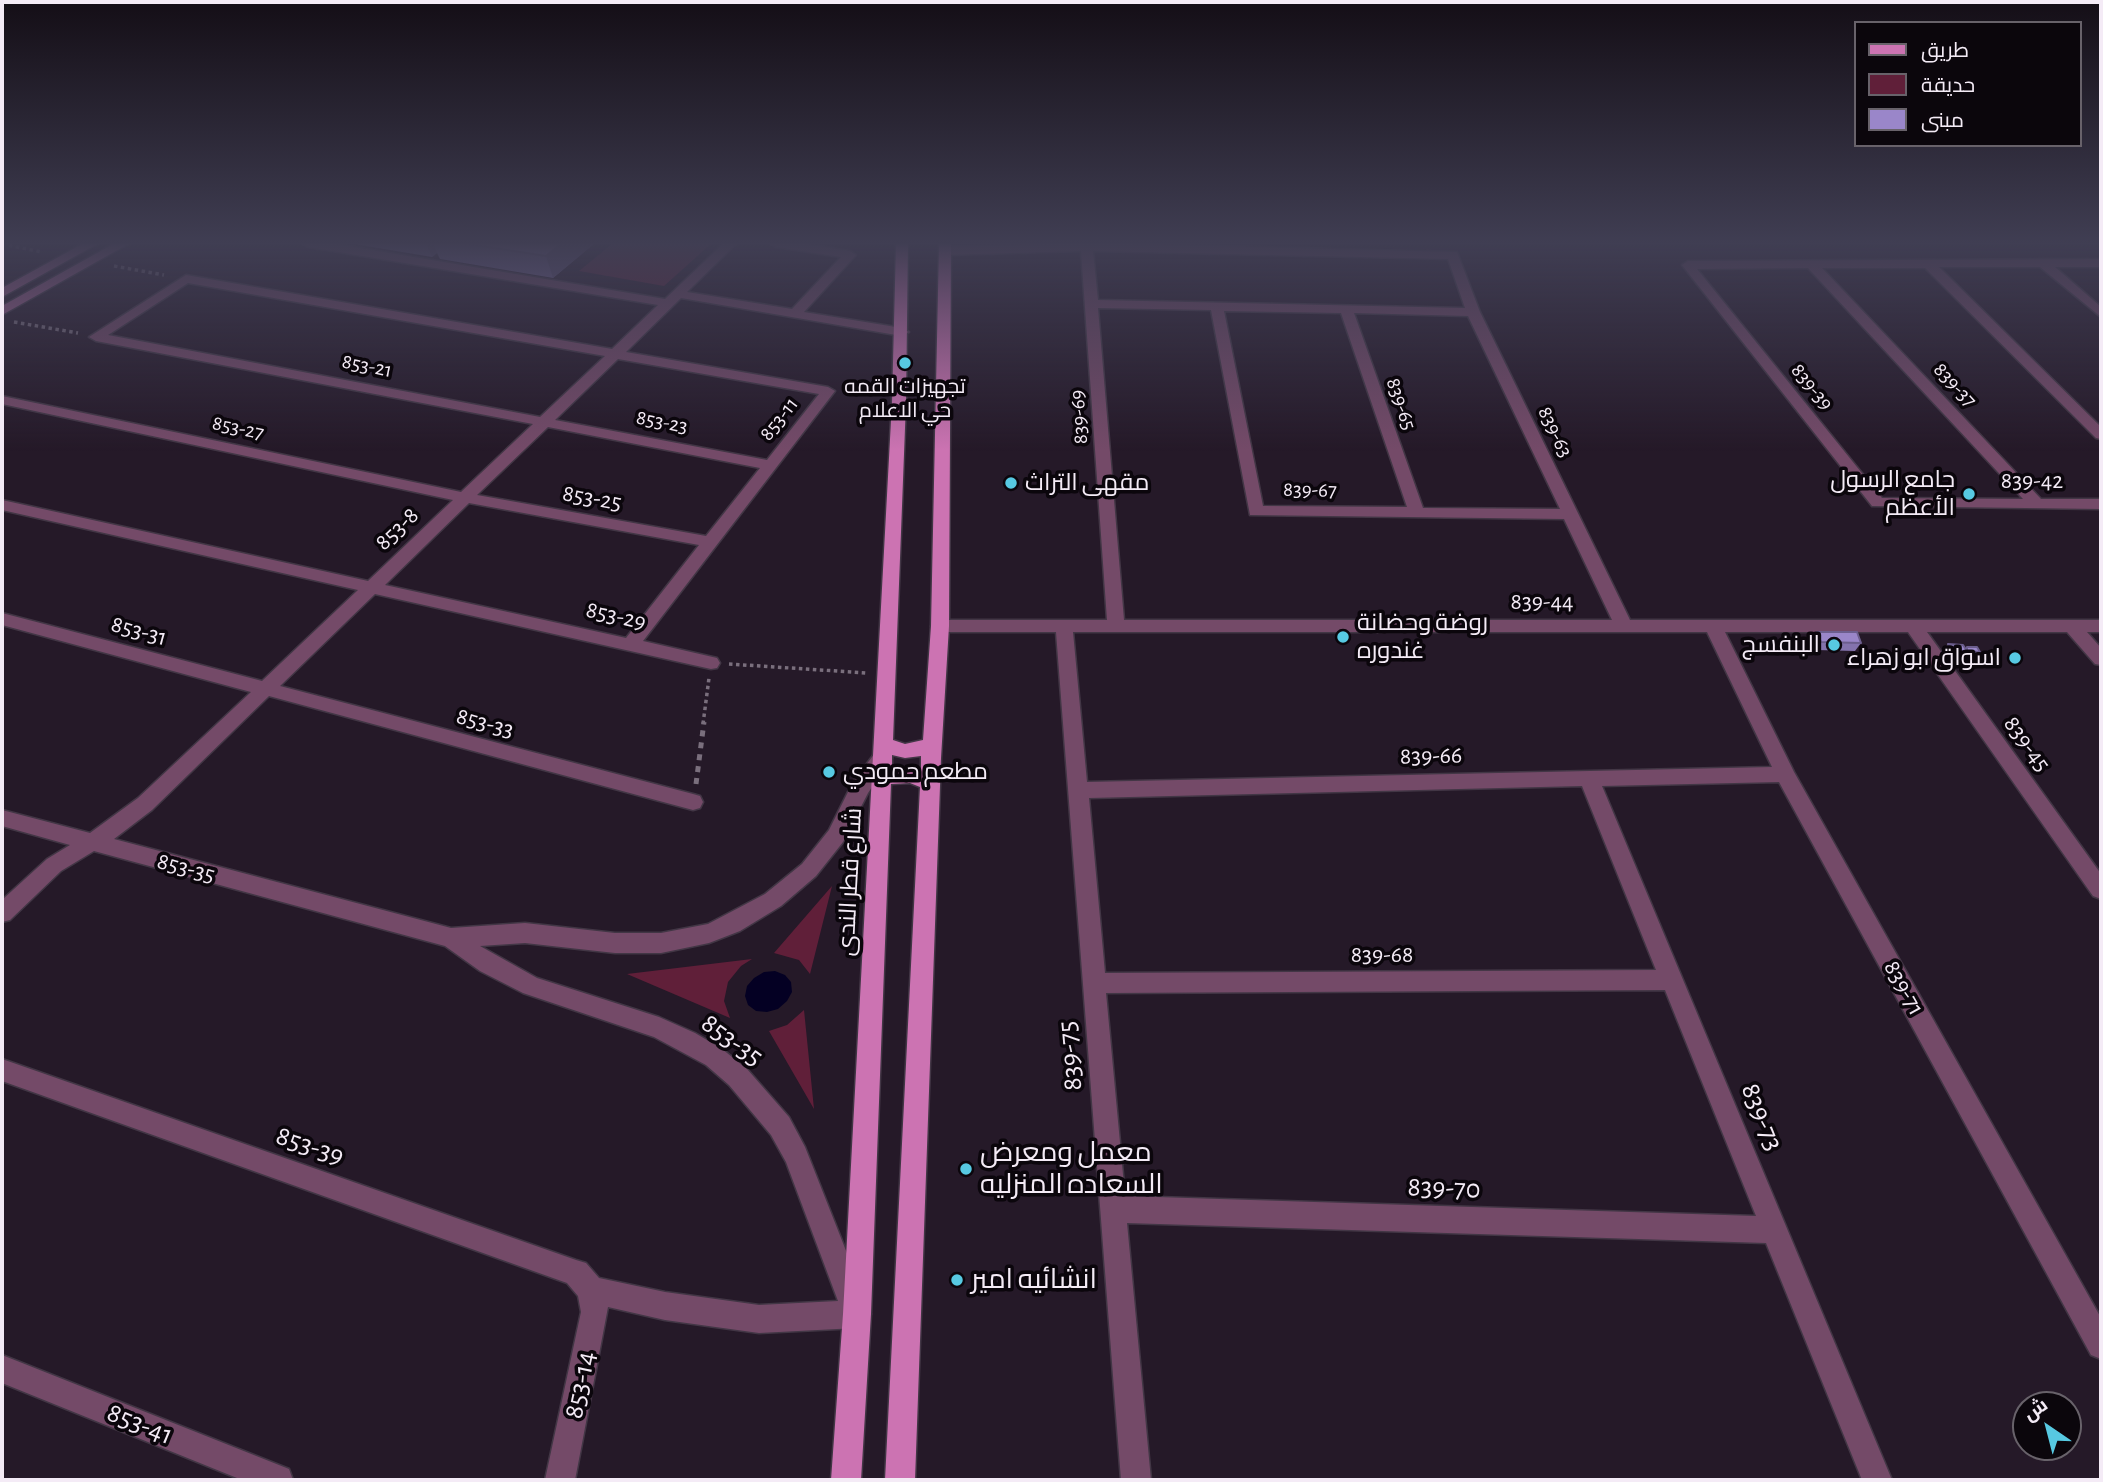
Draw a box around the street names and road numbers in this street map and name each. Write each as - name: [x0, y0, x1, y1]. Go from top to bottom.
- street label: 853-21: [340, 349, 394, 383]
- street label: 839-37: [1928, 357, 1982, 413]
- street label: 839-39: [1785, 358, 1839, 416]
- street label: 839-65: [1380, 375, 1422, 433]
- street label: 839-69: [1065, 389, 1093, 445]
- street label: 853-11: [754, 392, 804, 446]
- street label: 839-63: [1532, 402, 1578, 462]
- street label: 853-23: [634, 405, 690, 439]
- street label: 853-27: [210, 410, 266, 446]
- street label: 839-42: [2001, 467, 2063, 495]
- street label: 839-67: [1283, 477, 1337, 503]
- street label: 853-25: [560, 479, 624, 517]
- street label: 853-8: [369, 501, 425, 557]
- street label: 839-44: [1511, 588, 1573, 616]
- street label: 853-29: [583, 595, 649, 637]
- street label: 853-31: [108, 610, 170, 652]
- street label: 853-33: [453, 702, 517, 744]
- street label: 839-45: [1997, 711, 2057, 777]
- street label: 839-66: [1400, 741, 1462, 771]
- street label: شارع قطر الندى: [832, 807, 868, 957]
- street label: 853-35: [154, 847, 218, 889]
- street label: 839-68: [1351, 941, 1413, 969]
- street label: 839-71: [1877, 956, 1931, 1020]
- street label: 853-35: [694, 1006, 770, 1074]
- street label: 839-75: [1050, 1020, 1090, 1092]
- street label: 839-73: [1733, 1078, 1791, 1156]
- street label: 853-39: [272, 1119, 348, 1173]
- street label: 839-70: [1407, 1170, 1481, 1206]
- street label: 853-14: [556, 1348, 604, 1422]
- street label: 853-41: [102, 1396, 178, 1452]

